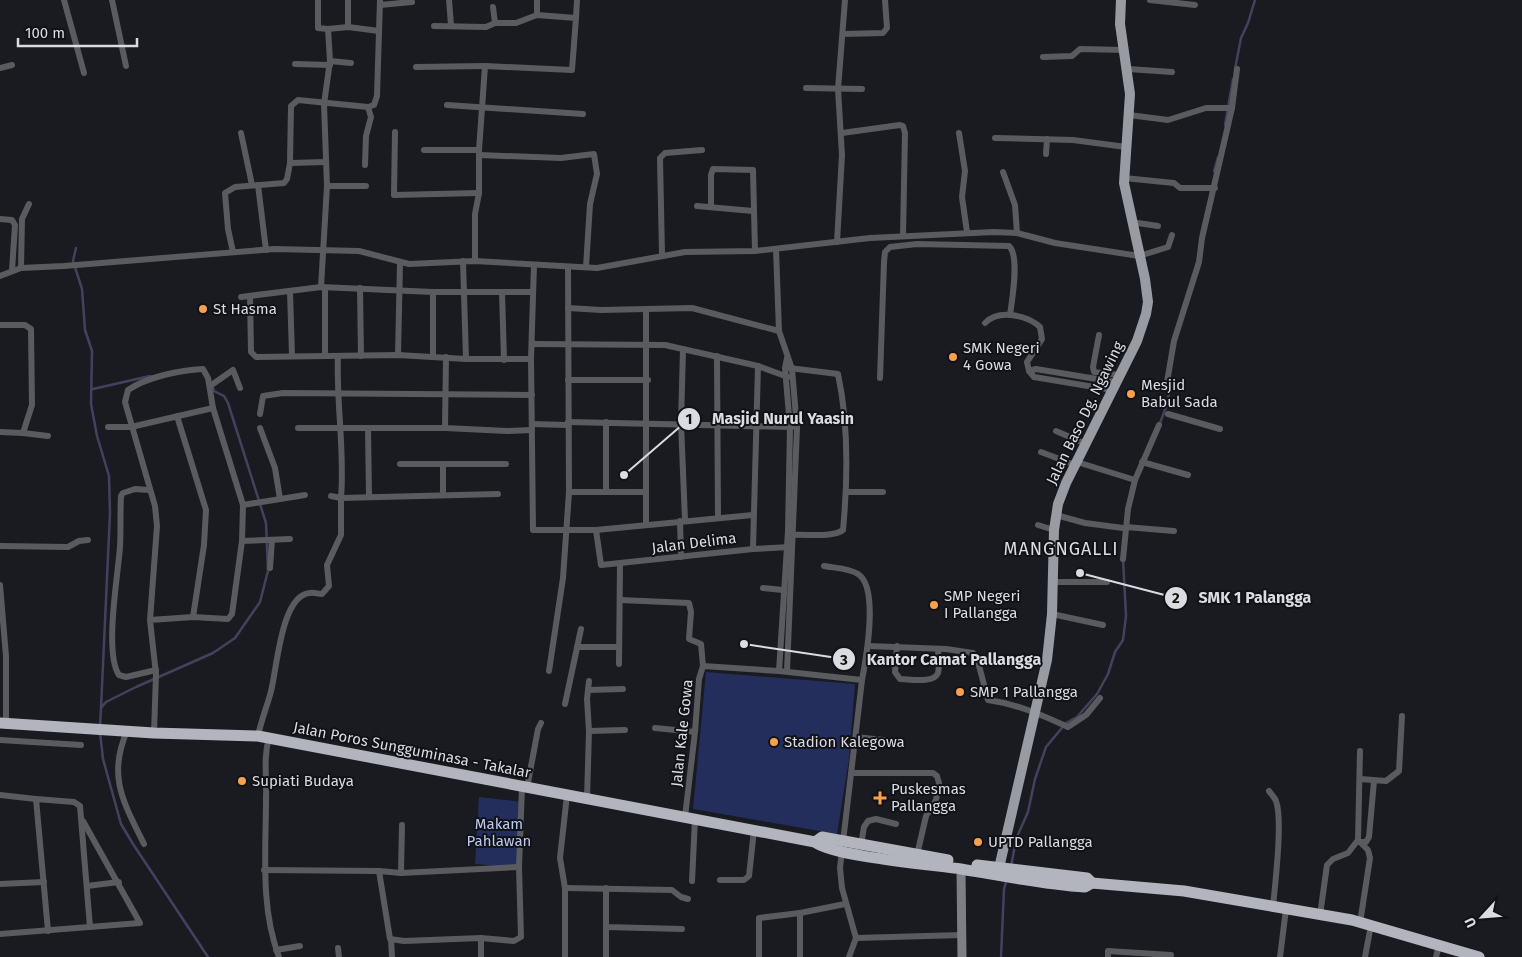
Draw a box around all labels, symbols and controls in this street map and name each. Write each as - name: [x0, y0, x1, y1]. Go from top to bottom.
- scale bar: [18, 15, 136, 47]
- text: 100 m: [25, 24, 65, 42]
- place label: St Hasma: [213, 300, 277, 318]
- marker: St Hasma: [197, 303, 209, 315]
- street label: Jalan Baso Dg. Ngawing: [1042, 338, 1128, 488]
- place label: SMK Negeri 4 Gowa: [963, 339, 1040, 374]
- marker: SMK Negeri 4 Gowa: [947, 351, 959, 363]
- place label: Mesjid Babul Sada: [1141, 376, 1218, 411]
- marker: Mesjid Babul Sada: [1125, 388, 1137, 400]
- callout: Masjid Nurul Yaasin: [677, 403, 864, 434]
- text: Masjid Nurul Yaasin: [712, 409, 854, 428]
- text: 1: [686, 410, 692, 428]
- street label: Jalan Delima: [651, 529, 737, 557]
- district label: MANGNGALLI: [1003, 538, 1119, 560]
- callout: SMK 1 Palangga: [1164, 582, 1322, 613]
- place label: SMP Negeri I Pallangga: [944, 587, 1021, 622]
- text: SMK 1 Palangga: [1199, 588, 1312, 607]
- text: 2: [1172, 589, 1180, 607]
- marker: SMP Negeri I Pallangga: [928, 599, 940, 611]
- callout: Kantor Camat Pallangga: [832, 644, 1051, 675]
- text: Kantor Camat Pallangga: [867, 650, 1041, 669]
- text: 3: [839, 651, 848, 669]
- street label: Jalan Kale Gowa: [667, 678, 697, 788]
- place label: SMP 1 Pallangga: [970, 683, 1078, 701]
- marker: SMP 1 Pallangga: [954, 686, 966, 698]
- street label: Jalan Poros Sungguminasa - Takalar: [292, 718, 533, 782]
- place label: Stadion Kalegowa: [784, 733, 905, 751]
- marker: Stadion Kalegowa: [768, 736, 780, 748]
- place label: Supiati Budaya: [252, 772, 354, 790]
- marker: Supiati Budaya: [236, 775, 248, 787]
- place label: Puskesmas Pallangga: [891, 780, 966, 815]
- marker: Puskesmas Pallangga: [873, 791, 887, 805]
- park label: Makam Pahlawan: [467, 815, 531, 850]
- place label: UPTD Pallangga: [988, 833, 1093, 851]
- marker: UPTD Pallangga: [972, 836, 984, 848]
- north arrow: [1457, 892, 1507, 942]
- text: U: [1461, 915, 1480, 930]

